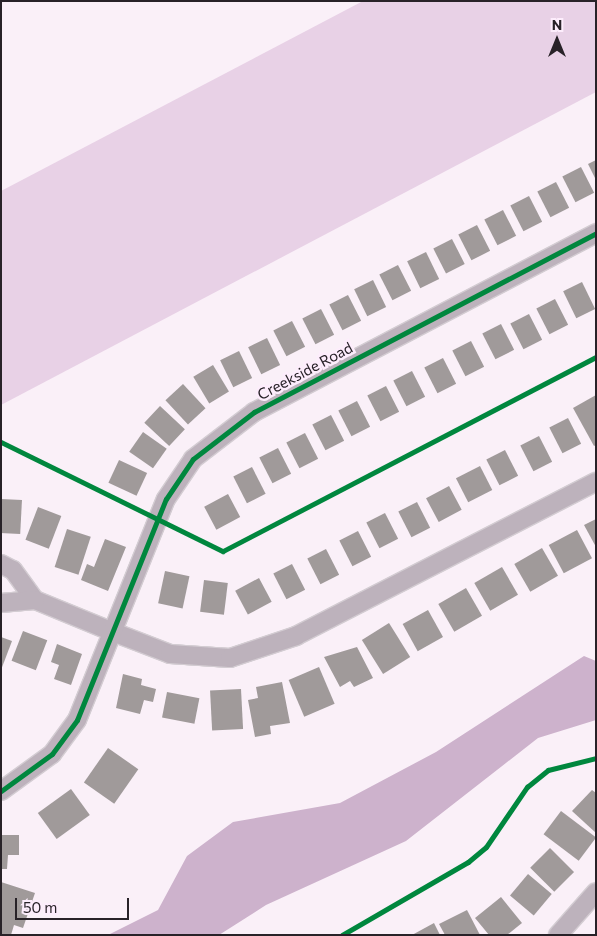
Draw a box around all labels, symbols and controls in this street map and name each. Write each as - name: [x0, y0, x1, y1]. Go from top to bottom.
- north arrow: [532, 15, 582, 65]
- text: N: [552, 16, 562, 33]
- street label: Creekside Road: [254, 338, 356, 404]
- scale bar: [18, 888, 131, 920]
- text: 50 m: [23, 898, 57, 916]

